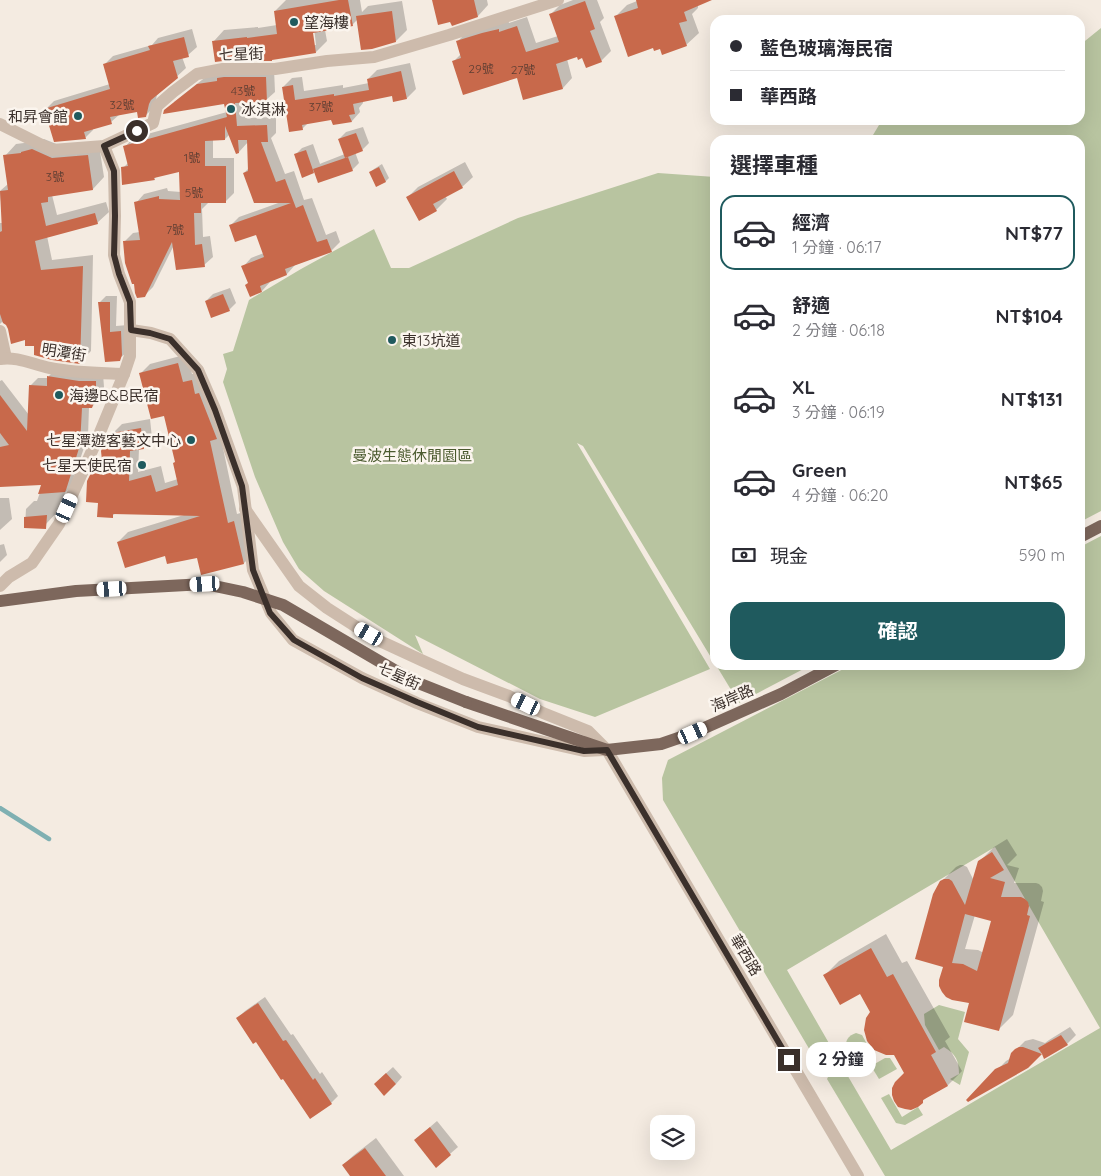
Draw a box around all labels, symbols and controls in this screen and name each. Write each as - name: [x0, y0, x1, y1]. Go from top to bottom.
- place label: 望海樓: [304, 13, 349, 32]
- marker: 望海樓: [288, 16, 300, 28]
- text: 藍色玻璃海民宿: [760, 36, 893, 60]
- street label: 七星街: [218, 44, 264, 64]
- house number: 29號: [468, 61, 494, 76]
- house number: 27號: [511, 62, 535, 77]
- house number: 43號: [231, 83, 255, 98]
- text: 華西路: [760, 84, 817, 108]
- house number: 32號: [110, 97, 134, 112]
- house number: 37號: [309, 99, 333, 114]
- place label: 冰淇淋: [241, 100, 286, 119]
- marker: 冰淇淋: [225, 103, 237, 115]
- place label: 和昇會館: [8, 107, 68, 126]
- marker: 和昇會館: [72, 110, 84, 122]
- route start: [126, 120, 148, 142]
- house number: 1號: [184, 150, 200, 165]
- text: 選擇車種: [730, 151, 818, 179]
- house number: 3號: [46, 169, 64, 184]
- house number: 5號: [185, 185, 203, 200]
- icon: car: [732, 210, 777, 255]
- text: 經濟: [792, 210, 830, 234]
- text: NT$77: [1005, 221, 1063, 245]
- house number: 7號: [166, 222, 184, 237]
- text: 1 分鐘 · 06:17: [792, 237, 881, 257]
- icon: car: [732, 293, 777, 338]
- text: 舒適: [792, 293, 830, 317]
- text: NT$104: [996, 304, 1063, 328]
- text: 2 分鐘 · 06:18: [792, 320, 885, 340]
- place label: 東13坑道: [402, 331, 460, 350]
- marker: 東13坑道: [386, 334, 398, 346]
- street label: 明潭街: [40, 339, 88, 365]
- text: XL: [792, 375, 815, 399]
- icon: car: [732, 376, 777, 421]
- place label: 海邊B&B民宿: [69, 386, 159, 405]
- text: NT$131: [1001, 387, 1063, 411]
- marker: 海邊B&B民宿: [53, 389, 65, 401]
- text: 3 分鐘 · 06:19: [792, 402, 885, 422]
- place label: 七星潭遊客藝文中心: [46, 431, 181, 450]
- marker: 七星潭遊客藝文中心: [185, 434, 197, 446]
- park label: 曼波生態休閒園區: [352, 446, 472, 465]
- place label: 七星天使民宿: [42, 456, 132, 475]
- text: Green: [792, 458, 847, 482]
- marker: 七星天使民宿: [136, 459, 148, 471]
- icon: car: [732, 459, 777, 504]
- text: NT$65: [1004, 470, 1063, 494]
- text: 4 分鐘 · 06:20: [792, 485, 888, 505]
- car: [54, 491, 79, 525]
- icon: cash: [730, 541, 758, 569]
- text: 現金: [770, 544, 808, 568]
- text: 590 m: [1019, 545, 1065, 565]
- car: [189, 576, 220, 592]
- car: [96, 581, 127, 597]
- button: 確認: [730, 602, 1065, 660]
- car: [352, 620, 385, 648]
- street label: 七星街: [375, 658, 423, 694]
- street label: 海岸路: [708, 680, 756, 716]
- car: [509, 691, 542, 717]
- car: [676, 720, 709, 746]
- street label: 華西路: [726, 931, 766, 979]
- callout: 2 分鐘: [806, 1042, 876, 1078]
- route end: [778, 1049, 800, 1071]
- text: 2 分鐘: [818, 1049, 864, 1069]
- map controls: [650, 1115, 695, 1160]
- button: layers: [650, 1115, 695, 1160]

